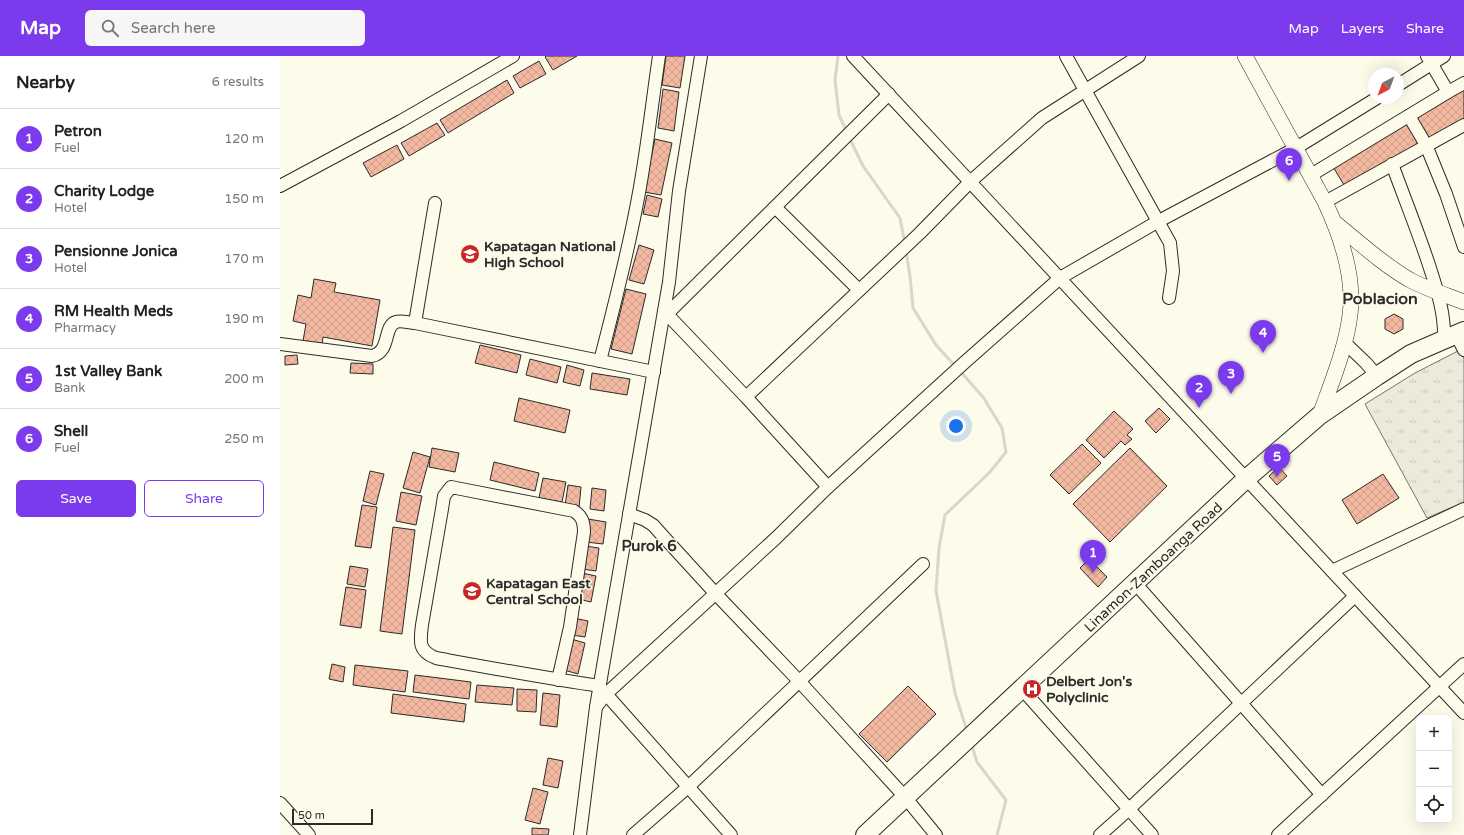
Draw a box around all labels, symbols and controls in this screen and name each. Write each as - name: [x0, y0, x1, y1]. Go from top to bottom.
- search box: [85, 10, 365, 46]
- text: Map: [20, 17, 61, 39]
- icon: search: [99, 17, 121, 39]
- text: Search here: [131, 19, 215, 37]
- text: Map: [1289, 20, 1319, 37]
- text: Layers: [1341, 20, 1384, 37]
- text: Share: [1406, 20, 1444, 37]
- north arrow: [1368, 68, 1404, 104]
- text: Nearby: [16, 72, 75, 93]
- text: 6 results: [212, 74, 264, 90]
- text: Petron: [54, 122, 102, 140]
- text: 1: [25, 131, 33, 147]
- text: 120 m: [224, 131, 264, 147]
- text: Fuel: [54, 140, 80, 156]
- pin: 6: [1276, 148, 1302, 181]
- text: Charity Lodge: [54, 182, 154, 200]
- text: 2: [25, 191, 33, 207]
- text: 150 m: [224, 191, 264, 207]
- text: Hotel: [54, 200, 87, 216]
- place label: Kapatagan National High School: [484, 238, 616, 271]
- text: Pensionne Jonica: [54, 242, 178, 260]
- school or university icon: Kapatagan National High School: [459, 243, 481, 265]
- text: 3: [25, 251, 33, 267]
- text: 170 m: [224, 251, 264, 267]
- text: Hotel: [54, 260, 87, 276]
- district label: Poblacion: [1342, 289, 1418, 309]
- text: RM Health Meds: [54, 302, 173, 320]
- text: 4: [25, 311, 33, 327]
- text: 190 m: [224, 311, 264, 327]
- text: Pharmacy: [54, 320, 116, 336]
- pin: 4: [1250, 320, 1276, 353]
- pin: 3: [1218, 361, 1244, 394]
- text: 1st Valley Bank: [54, 362, 162, 380]
- text: 5: [25, 371, 33, 387]
- text: 200 m: [224, 371, 264, 387]
- pin: 2: [1186, 375, 1212, 408]
- text: Bank: [54, 380, 85, 396]
- your location: [946, 416, 966, 436]
- text: Shell: [54, 422, 88, 440]
- text: 6: [25, 431, 33, 447]
- text: 250 m: [224, 431, 264, 447]
- text: Fuel: [54, 440, 80, 456]
- pin: 5: [1264, 444, 1290, 477]
- button: Save: [16, 480, 136, 517]
- button: Share: [144, 480, 264, 517]
- street label: Linamon-Zamboanga Road: [1081, 499, 1226, 636]
- district label: Purok 6: [621, 537, 677, 555]
- pin: 1: [1080, 540, 1106, 573]
- place label: Kapatagan East Central School: [486, 575, 591, 608]
- school or university icon: Kapatagan East Central School: [461, 580, 483, 602]
- place label: Delbert Jon's Polyclinic: [1046, 673, 1132, 706]
- hospital icon: Delbert Jon's Polyclinic: [1021, 678, 1043, 700]
- map controls: [1416, 715, 1452, 823]
- button: +: [1416, 715, 1452, 751]
- button: −: [1416, 751, 1452, 787]
- button: locate: [1416, 787, 1452, 823]
- scale bar: [292, 807, 373, 826]
- text: 50 m: [298, 809, 325, 822]

